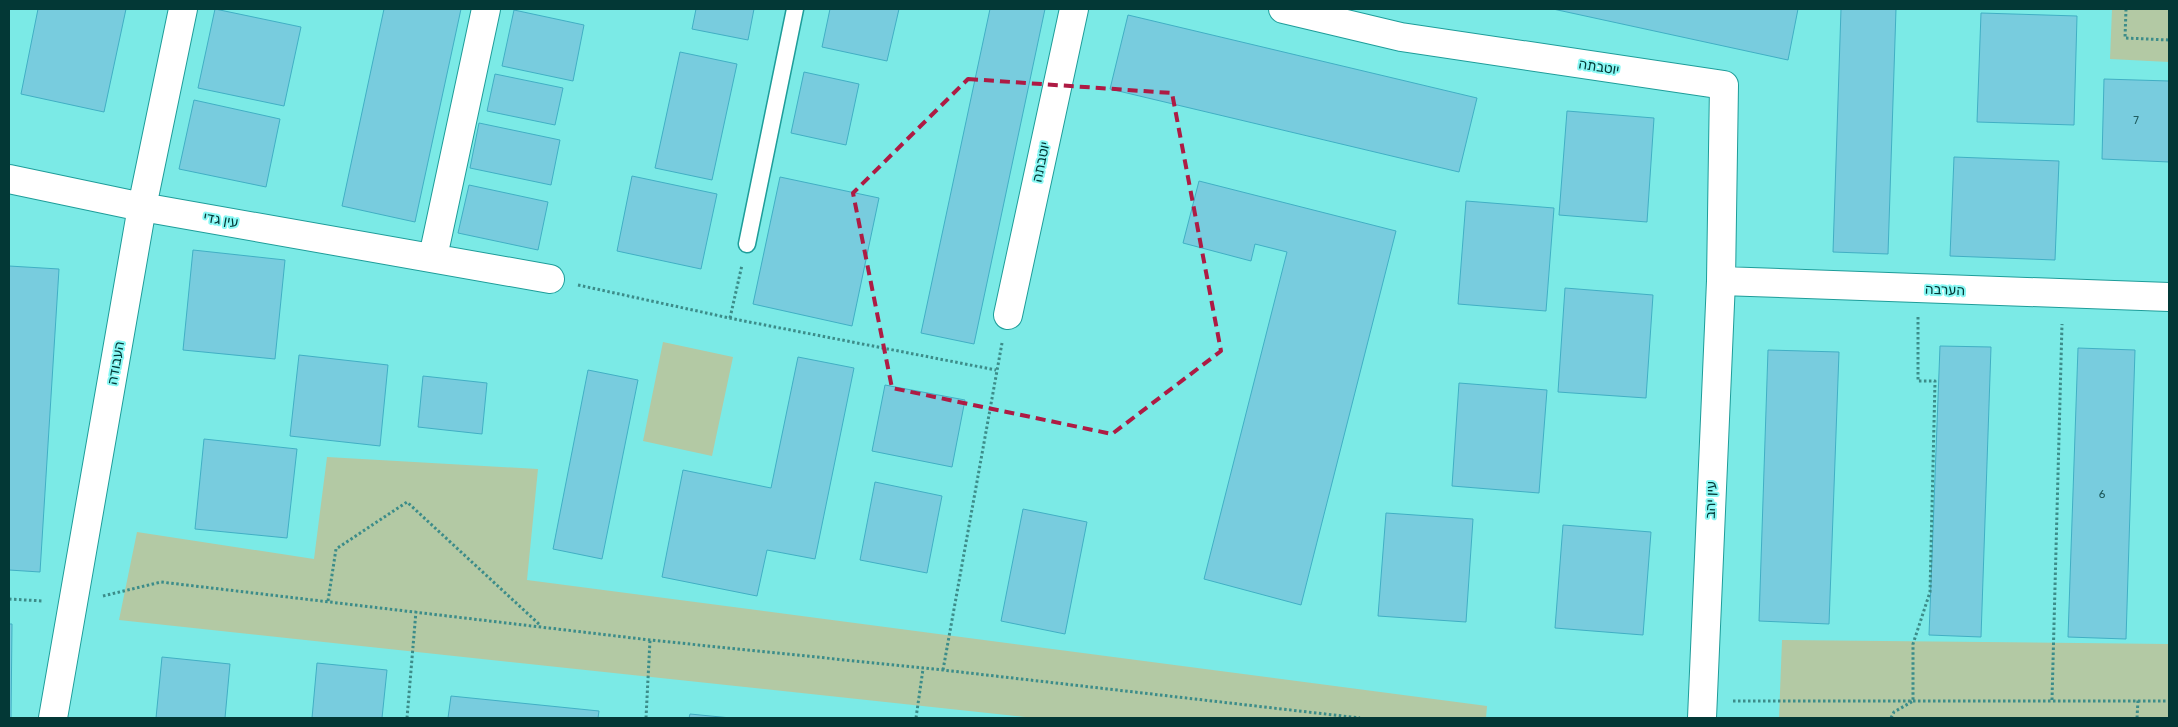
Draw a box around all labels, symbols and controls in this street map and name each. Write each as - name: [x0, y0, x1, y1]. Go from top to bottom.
- street label: יוטבתה: [1577, 55, 1621, 79]
- house number: 7: [2133, 114, 2139, 127]
- street label: יוטבתה: [1028, 140, 1054, 184]
- street label: עין גדי: [202, 209, 240, 231]
- street label: הערבה: [1925, 281, 1965, 299]
- street label: העבודה: [104, 340, 128, 386]
- street label: עין יהב: [1702, 481, 1720, 519]
- house number: 6: [2099, 488, 2106, 501]

